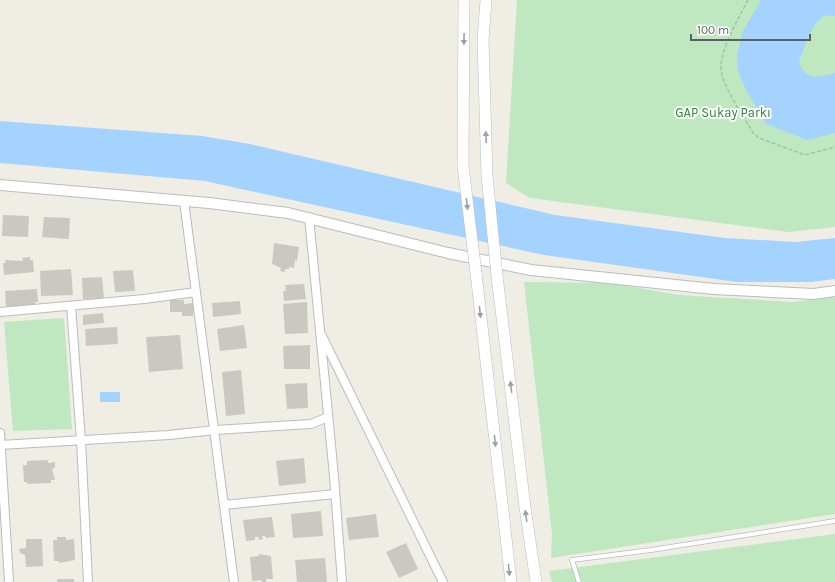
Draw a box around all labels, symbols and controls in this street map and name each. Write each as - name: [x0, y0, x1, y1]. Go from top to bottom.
- scale bar: [691, 16, 810, 42]
- text: 100 m: [697, 23, 729, 37]
- one-way arrow: [460, 33, 467, 45]
- park label: GAP Sukay Parkı: [675, 105, 771, 120]
- one-way arrow: [483, 130, 489, 143]
- one-way arrow: [464, 198, 471, 210]
- one-way arrow: [477, 306, 483, 318]
- one-way arrow: [508, 381, 514, 393]
- one-way arrow: [492, 435, 498, 447]
- one-way arrow: [523, 510, 529, 522]
- one-way arrow: [506, 564, 513, 576]

